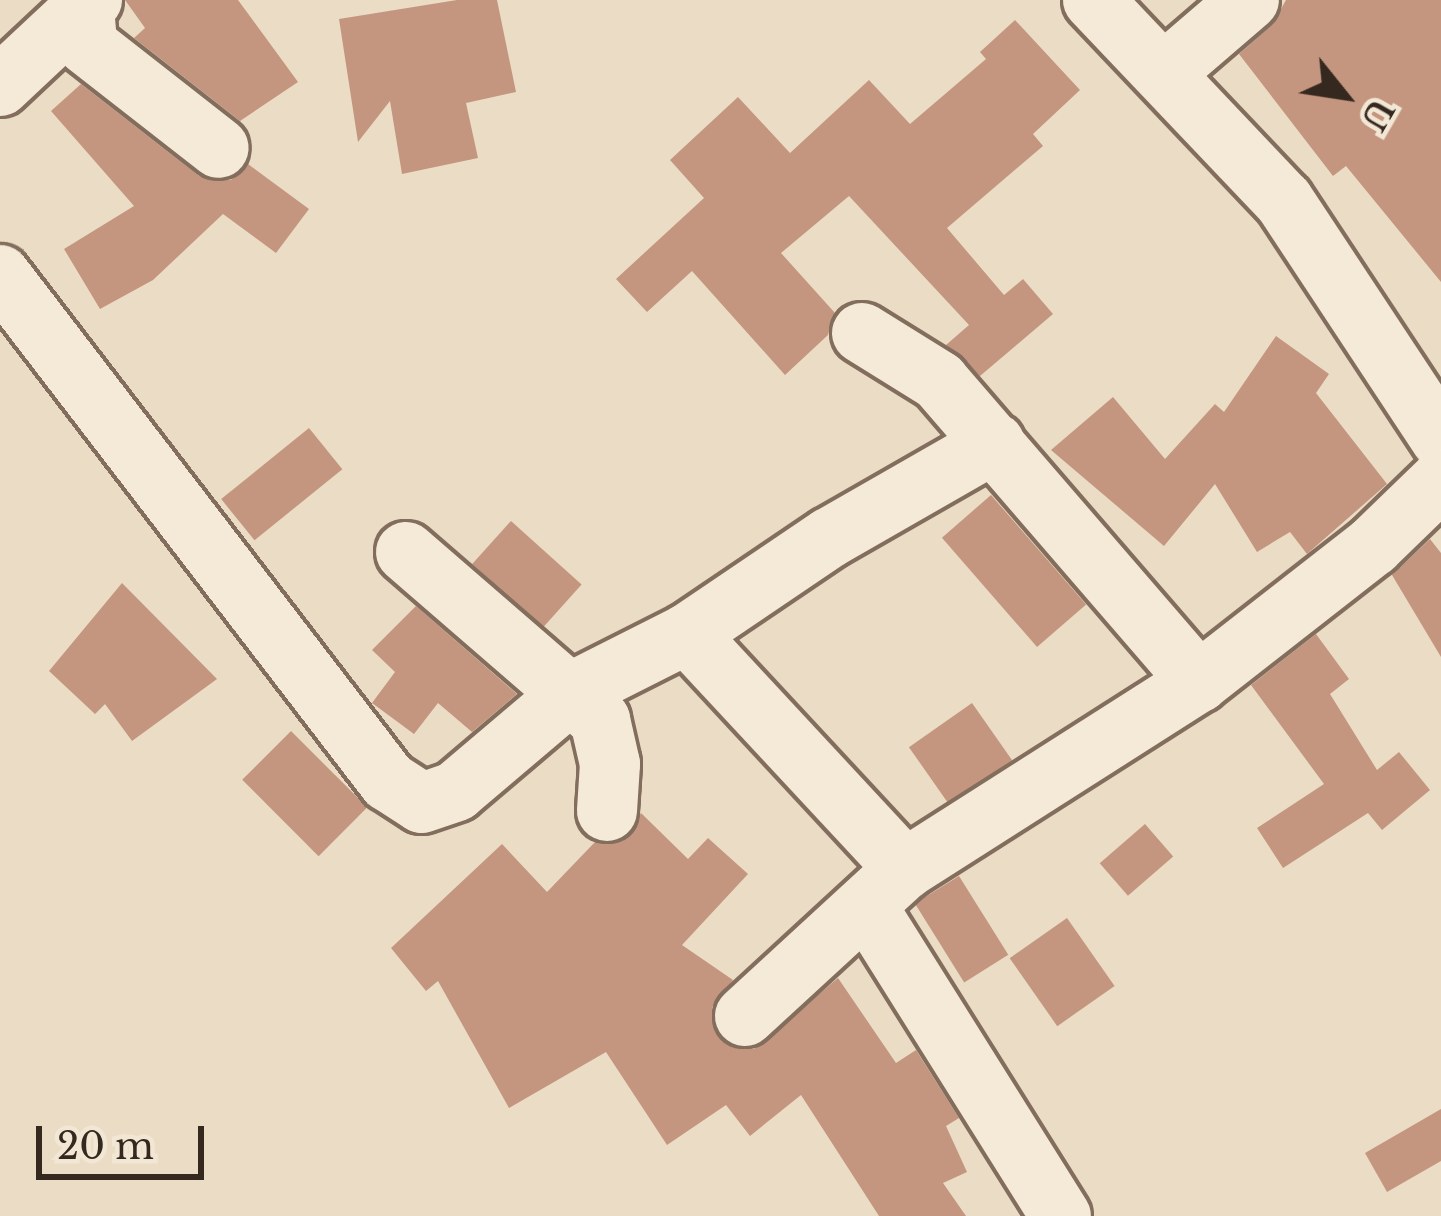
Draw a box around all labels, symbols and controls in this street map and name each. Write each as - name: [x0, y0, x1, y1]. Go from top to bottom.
- north arrow: [1285, 36, 1405, 156]
- text: U: [1352, 91, 1402, 137]
- scale bar: [42, 1102, 210, 1176]
- text: 20 m: [57, 1124, 154, 1169]

